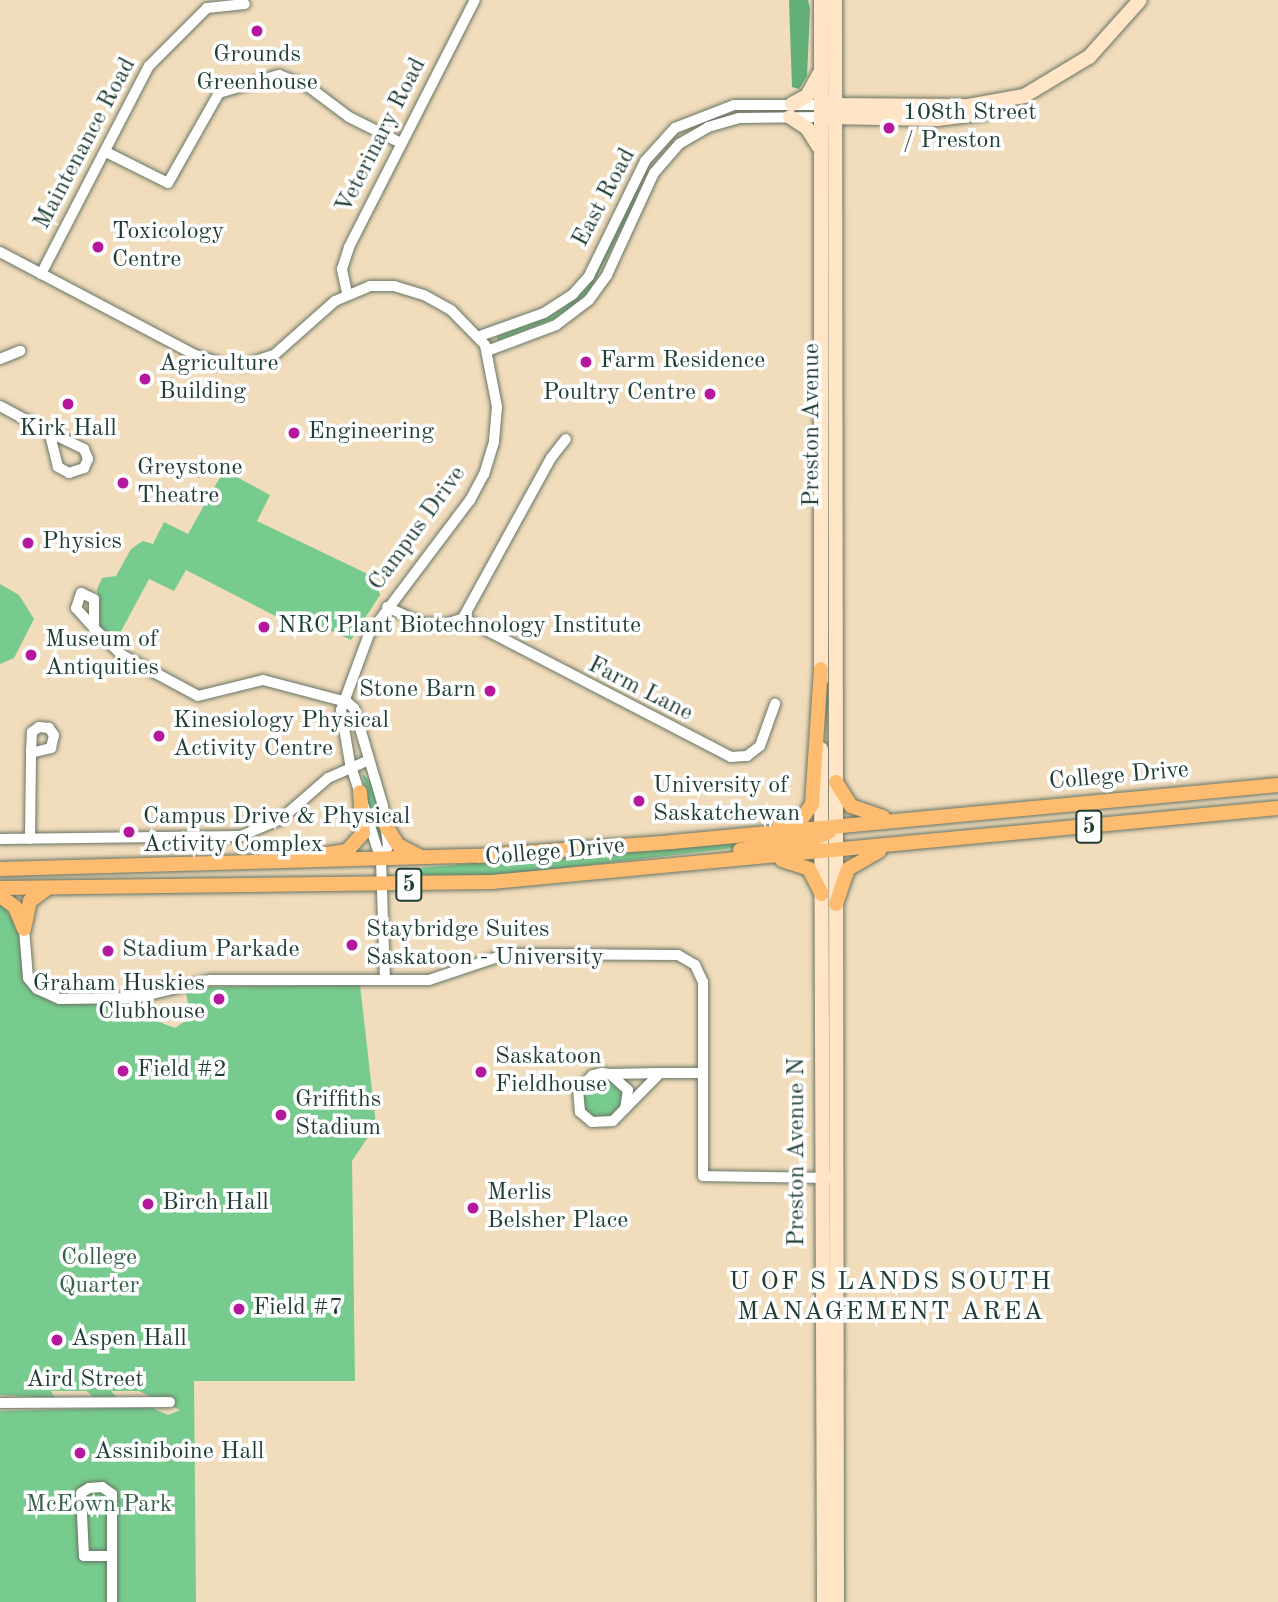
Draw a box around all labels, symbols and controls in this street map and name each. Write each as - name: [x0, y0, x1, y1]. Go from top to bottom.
- marker: Grounds Greenhouse: [249, 23, 265, 39]
- place label: Grounds Greenhouse: [196, 42, 318, 98]
- street label: Maintenance Road: [29, 53, 143, 235]
- street label: Veterinary Road: [330, 53, 434, 219]
- place label: 108th Street / Preston: [903, 100, 1037, 156]
- marker: 108th Street / Preston: [881, 120, 897, 136]
- street label: East Road: [567, 144, 643, 252]
- place label: Toxicology Centre: [112, 219, 224, 275]
- marker: Toxicology Centre: [90, 239, 106, 255]
- street label: Preston Avenue: [799, 343, 827, 507]
- place label: Farm Residence: [600, 348, 765, 376]
- place label: Agriculture Building: [159, 351, 278, 407]
- marker: Farm Residence: [578, 354, 594, 370]
- marker: Agriculture Building: [137, 371, 153, 387]
- place label: Poultry Centre: [543, 380, 696, 408]
- marker: Poultry Centre: [702, 386, 718, 402]
- marker: Kirk Hall: [60, 396, 76, 412]
- place label: Kirk Hall: [19, 416, 117, 444]
- place label: Engineering: [308, 419, 434, 447]
- marker: Engineering: [286, 425, 302, 441]
- place label: Greystone Theatre: [137, 455, 243, 511]
- street label: Campus Drive: [363, 461, 473, 597]
- marker: Greystone Theatre: [115, 475, 131, 491]
- place label: Physics: [42, 529, 122, 557]
- marker: Physics: [20, 535, 36, 551]
- place label: NRC Plant Biotechnology Institute: [278, 613, 641, 641]
- marker: NRC Plant Biotechnology Institute: [256, 619, 272, 635]
- place label: Museum of Antiquities: [45, 627, 159, 683]
- marker: Museum of Antiquities: [23, 647, 39, 663]
- street label: Farm Lane: [583, 651, 697, 729]
- place label: Stone Barn: [359, 677, 476, 705]
- marker: Stone Barn: [482, 683, 498, 699]
- place label: Kinesiology Physical Activity Centre: [173, 708, 389, 764]
- marker: Kinesiology Physical Activity Centre: [151, 728, 167, 744]
- street label: College Drive: [1048, 757, 1190, 797]
- place label: University of Saskatchewan: [653, 773, 800, 829]
- marker: University of Saskatchewan: [631, 793, 647, 809]
- place label: Campus Drive & Physical Activity Complex: [143, 804, 410, 860]
- road number: 5: [1075, 807, 1103, 846]
- marker: Campus Drive & Physical Activity Complex: [121, 824, 137, 840]
- street label: College Drive: [484, 833, 626, 873]
- road number: 5: [395, 866, 423, 904]
- place label: Staybridge Suites Saskatoon - University: [366, 917, 604, 973]
- place label: Stadium Parkade: [122, 937, 300, 965]
- marker: Staybridge Suites Saskatoon - University: [344, 937, 360, 953]
- marker: Stadium Parkade: [100, 943, 116, 959]
- place label: Graham Huskies Clubhouse: [33, 971, 205, 1027]
- marker: Graham Huskies Clubhouse: [211, 991, 227, 1007]
- place label: Saskatoon Fieldhouse: [495, 1044, 607, 1100]
- place label: Field #2: [137, 1057, 227, 1085]
- street label: Preston Avenue N: [784, 1057, 812, 1247]
- marker: Field #2: [115, 1063, 131, 1079]
- marker: Saskatoon Fieldhouse: [473, 1064, 489, 1080]
- place label: Griffiths Stadium: [295, 1087, 381, 1143]
- marker: Griffiths Stadium: [273, 1107, 289, 1123]
- place label: Merlis Belsher Place: [487, 1180, 628, 1236]
- place label: Birch Hall: [162, 1190, 269, 1218]
- marker: Birch Hall: [140, 1196, 156, 1212]
- marker: Merlis Belsher Place: [465, 1200, 481, 1216]
- park label: College Quarter: [59, 1245, 139, 1301]
- district label: U OF S LANDS SOUTH MANAGEMENT AREA: [731, 1267, 1051, 1328]
- place label: Field #7: [253, 1295, 343, 1323]
- marker: Field #7: [231, 1301, 247, 1317]
- place label: Aspen Hall: [71, 1326, 187, 1354]
- marker: Aspen Hall: [49, 1332, 65, 1348]
- street label: Aird Street: [26, 1367, 144, 1395]
- place label: Assiniboine Hall: [94, 1439, 264, 1467]
- marker: Assiniboine Hall: [72, 1445, 88, 1461]
- park label: McEown Park: [26, 1492, 172, 1520]

